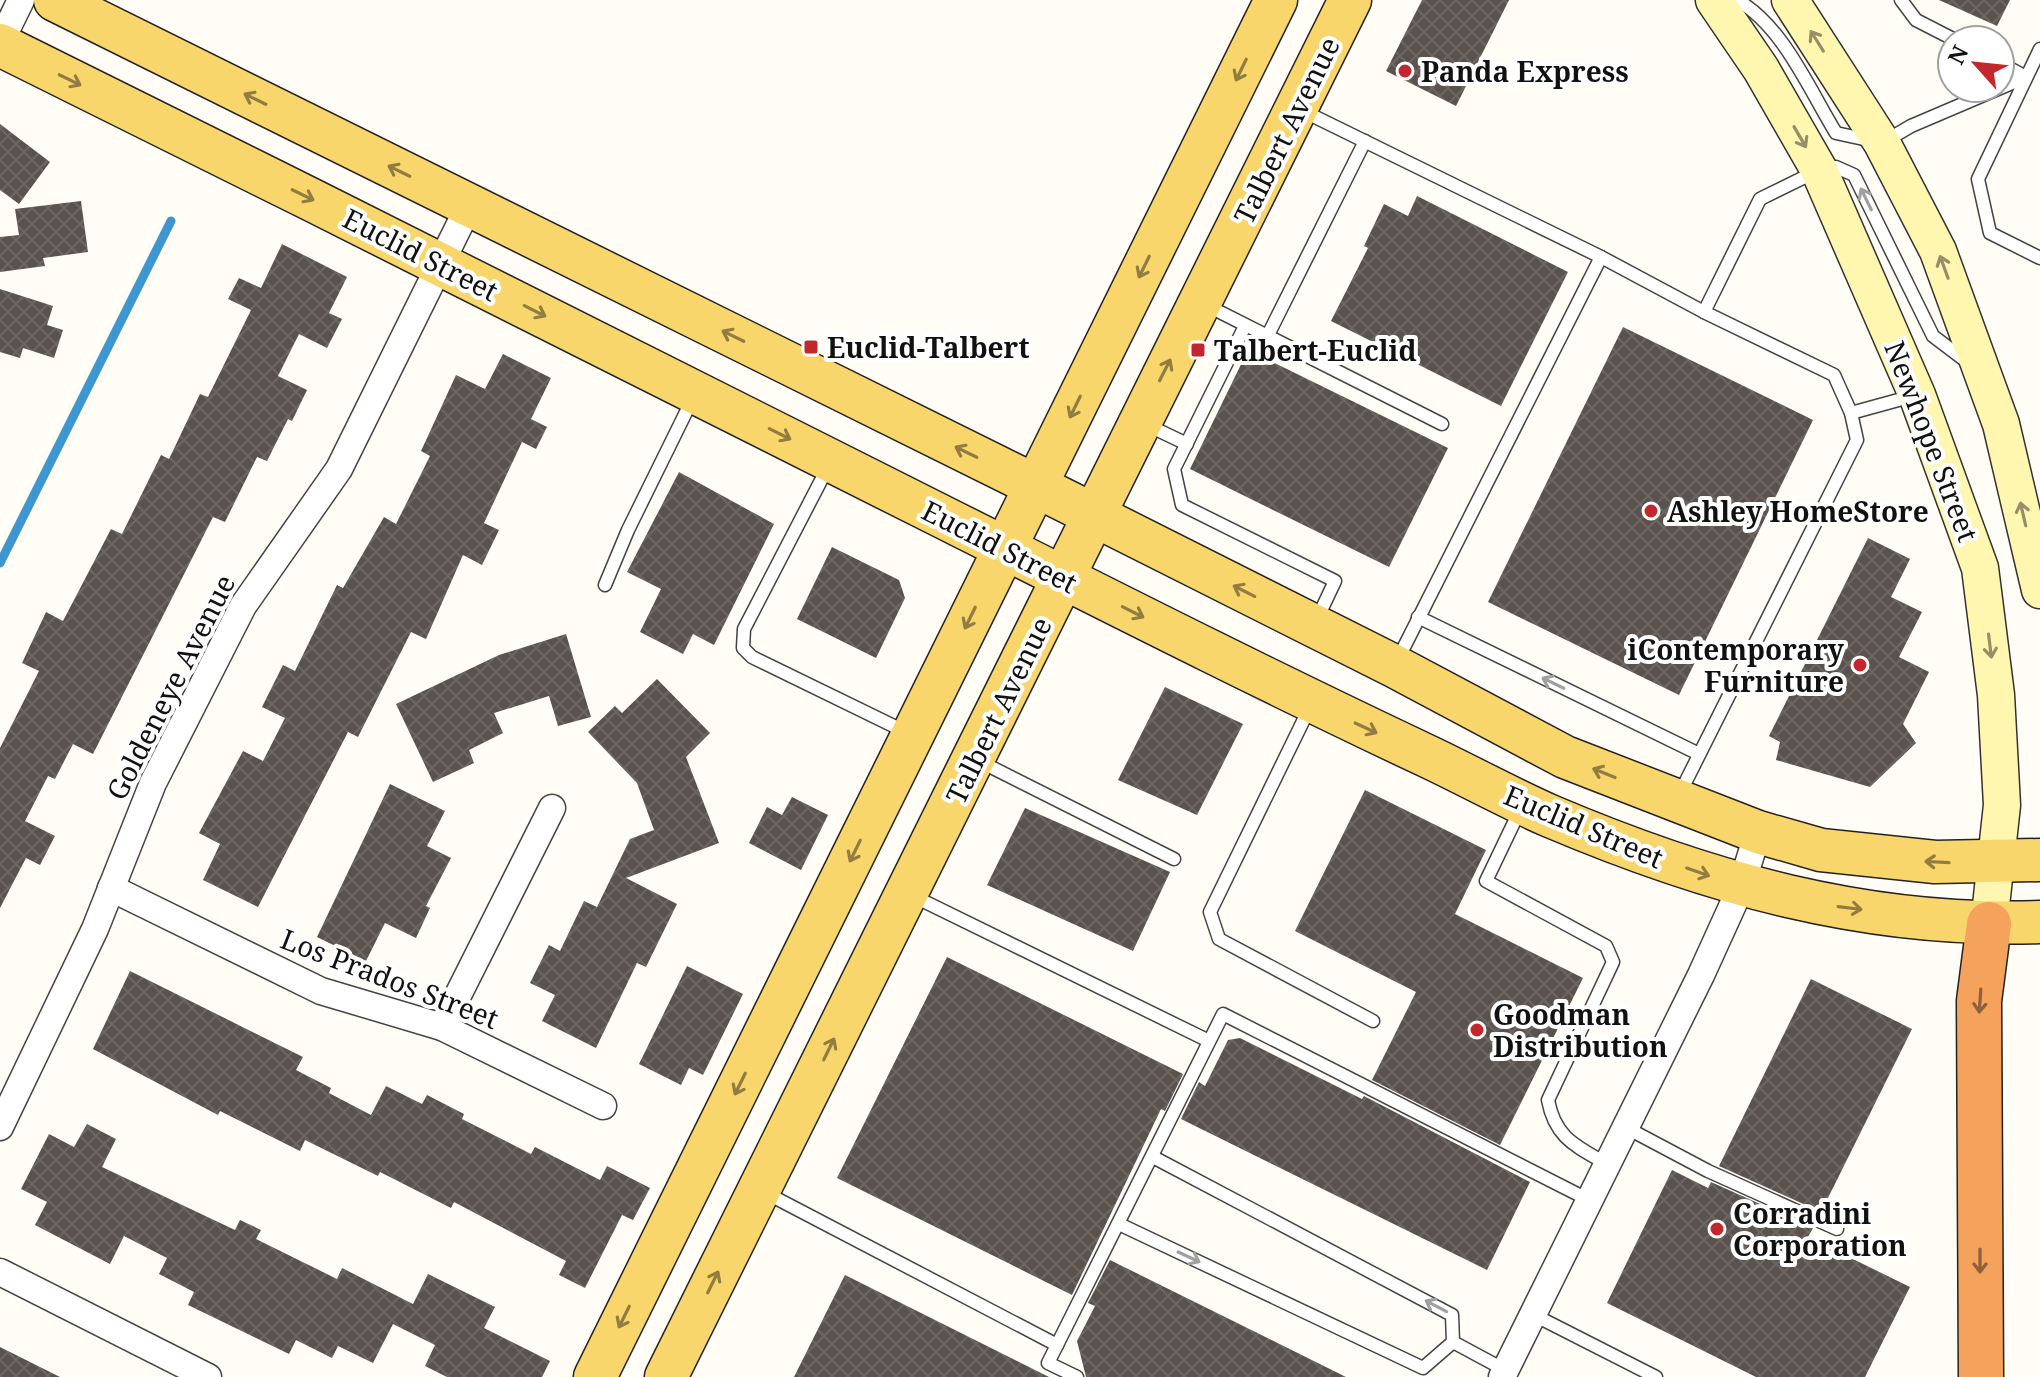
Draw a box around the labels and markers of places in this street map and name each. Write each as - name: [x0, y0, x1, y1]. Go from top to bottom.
- place label: Panda Express: [1421, 52, 1629, 90]
- marker: Panda Express: [1396, 62, 1414, 80]
- place label: Euclid-Talbert: [827, 328, 1030, 366]
- place label: Talbert-Euclid: [1214, 331, 1417, 369]
- marker: Euclid-Talbert: [802, 338, 820, 356]
- marker: Talbert-Euclid: [1189, 341, 1207, 359]
- place label: Ashley HomeStore: [1667, 492, 1929, 530]
- marker: Ashley HomeStore: [1642, 502, 1660, 520]
- place label: iContemporary Furniture: [1628, 630, 1845, 700]
- marker: iContemporary Furniture: [1851, 656, 1869, 674]
- place label: Goodman Distribution: [1493, 995, 1668, 1065]
- marker: Goodman Distribution: [1468, 1021, 1486, 1039]
- place label: Corradini Corporation: [1733, 1194, 1907, 1264]
- marker: Corradini Corporation: [1708, 1220, 1726, 1238]

